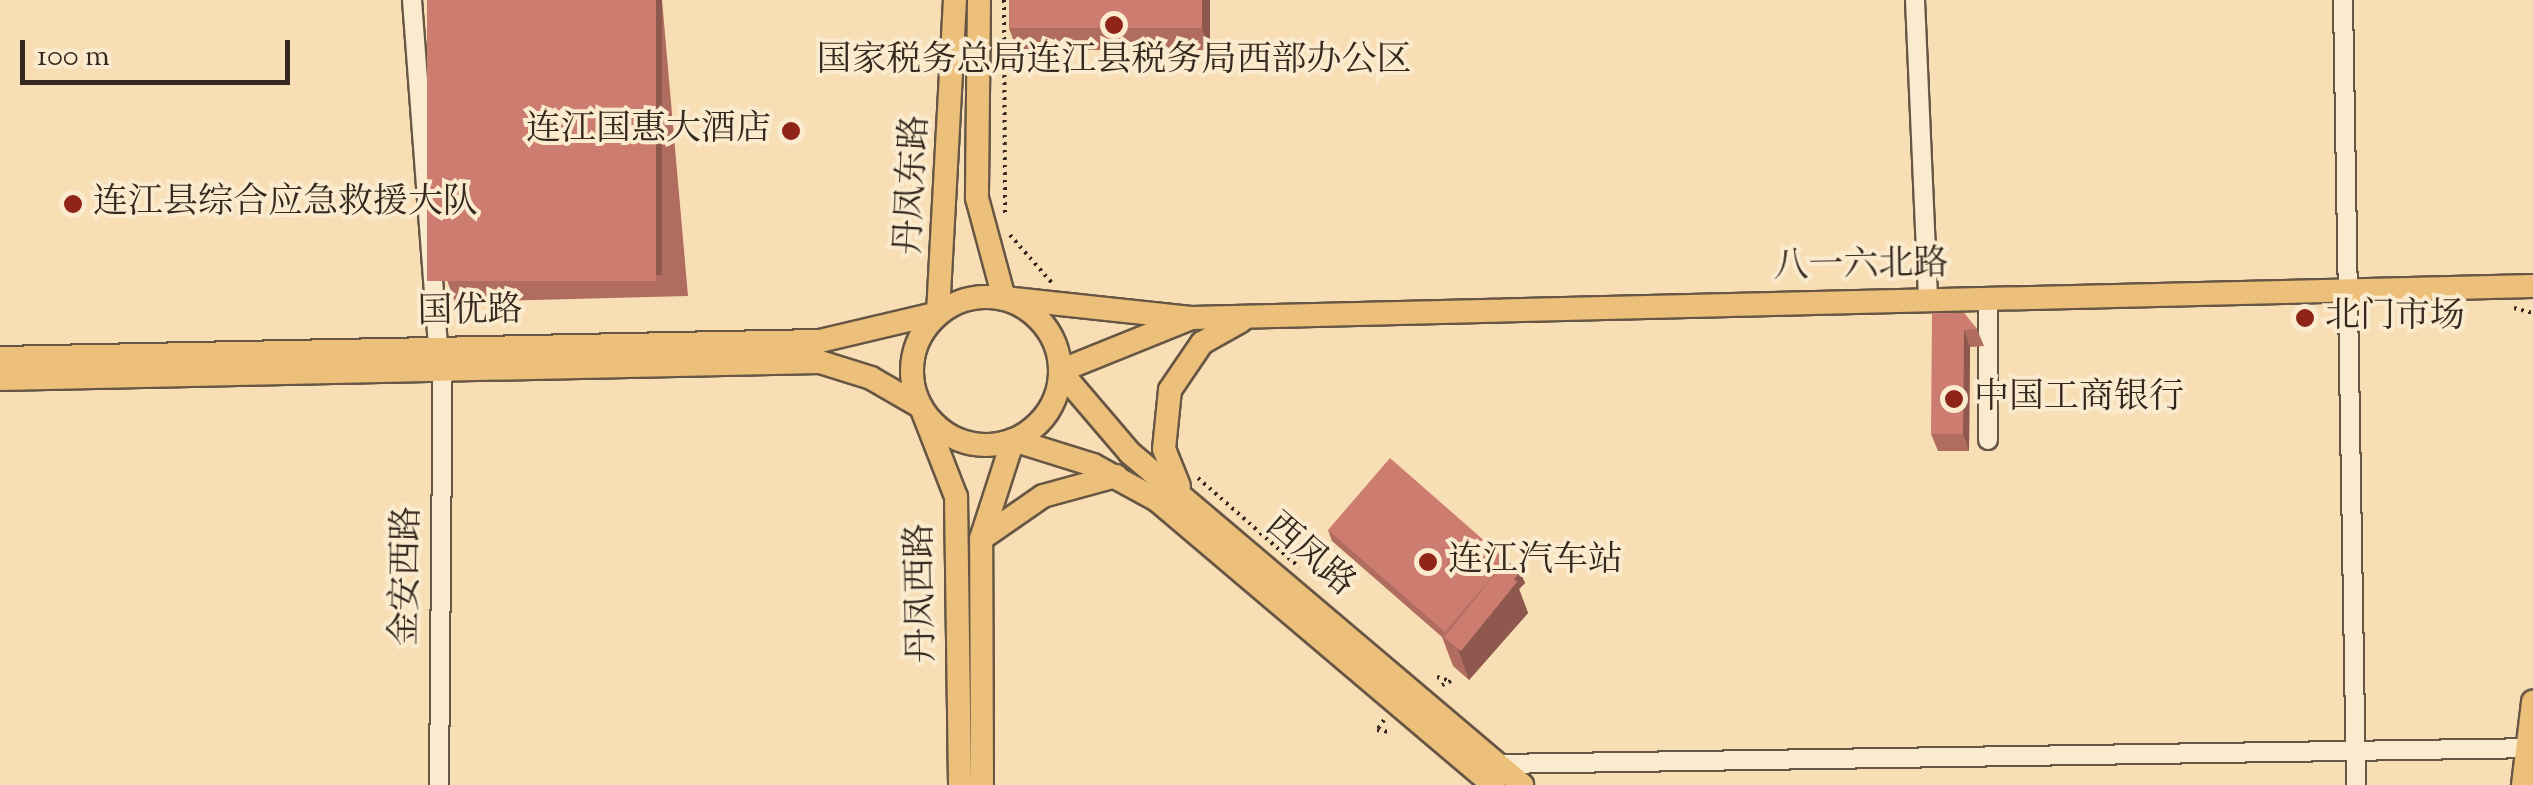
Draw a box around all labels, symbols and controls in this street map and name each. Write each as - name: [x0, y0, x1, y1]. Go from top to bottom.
- marker: 国家税务总局连江县税务局西部办公区: [1103, 14, 1125, 36]
- scale bar: [25, 20, 295, 82]
- text: 100 m: [37, 36, 110, 79]
- place label: 国家税务总局连江县税务局西部办公区: [817, 41, 1411, 83]
- place label: 连江国惠大酒店: [526, 110, 771, 152]
- street label: 丹凤东路: [889, 114, 939, 256]
- marker: 连江国惠大酒店: [780, 120, 802, 142]
- place label: 连江县综合应急救援大队: [93, 183, 478, 225]
- marker: 连江县综合应急救援大队: [62, 193, 84, 215]
- street label: 八一六北路: [1773, 244, 1949, 290]
- street label: 国优路: [417, 291, 523, 335]
- place label: 北门市场: [2325, 297, 2465, 339]
- marker: 北门市场: [2294, 307, 2316, 329]
- place label: 中国工商银行: [1974, 378, 2184, 420]
- marker: 中国工商银行: [1943, 388, 1965, 410]
- street label: 金安西路: [386, 506, 430, 646]
- street label: 西凤路: [1256, 506, 1362, 606]
- street label: 丹凤西路: [901, 523, 945, 663]
- place label: 连江汽车站: [1448, 541, 1623, 583]
- marker: 连江汽车站: [1417, 551, 1439, 573]

